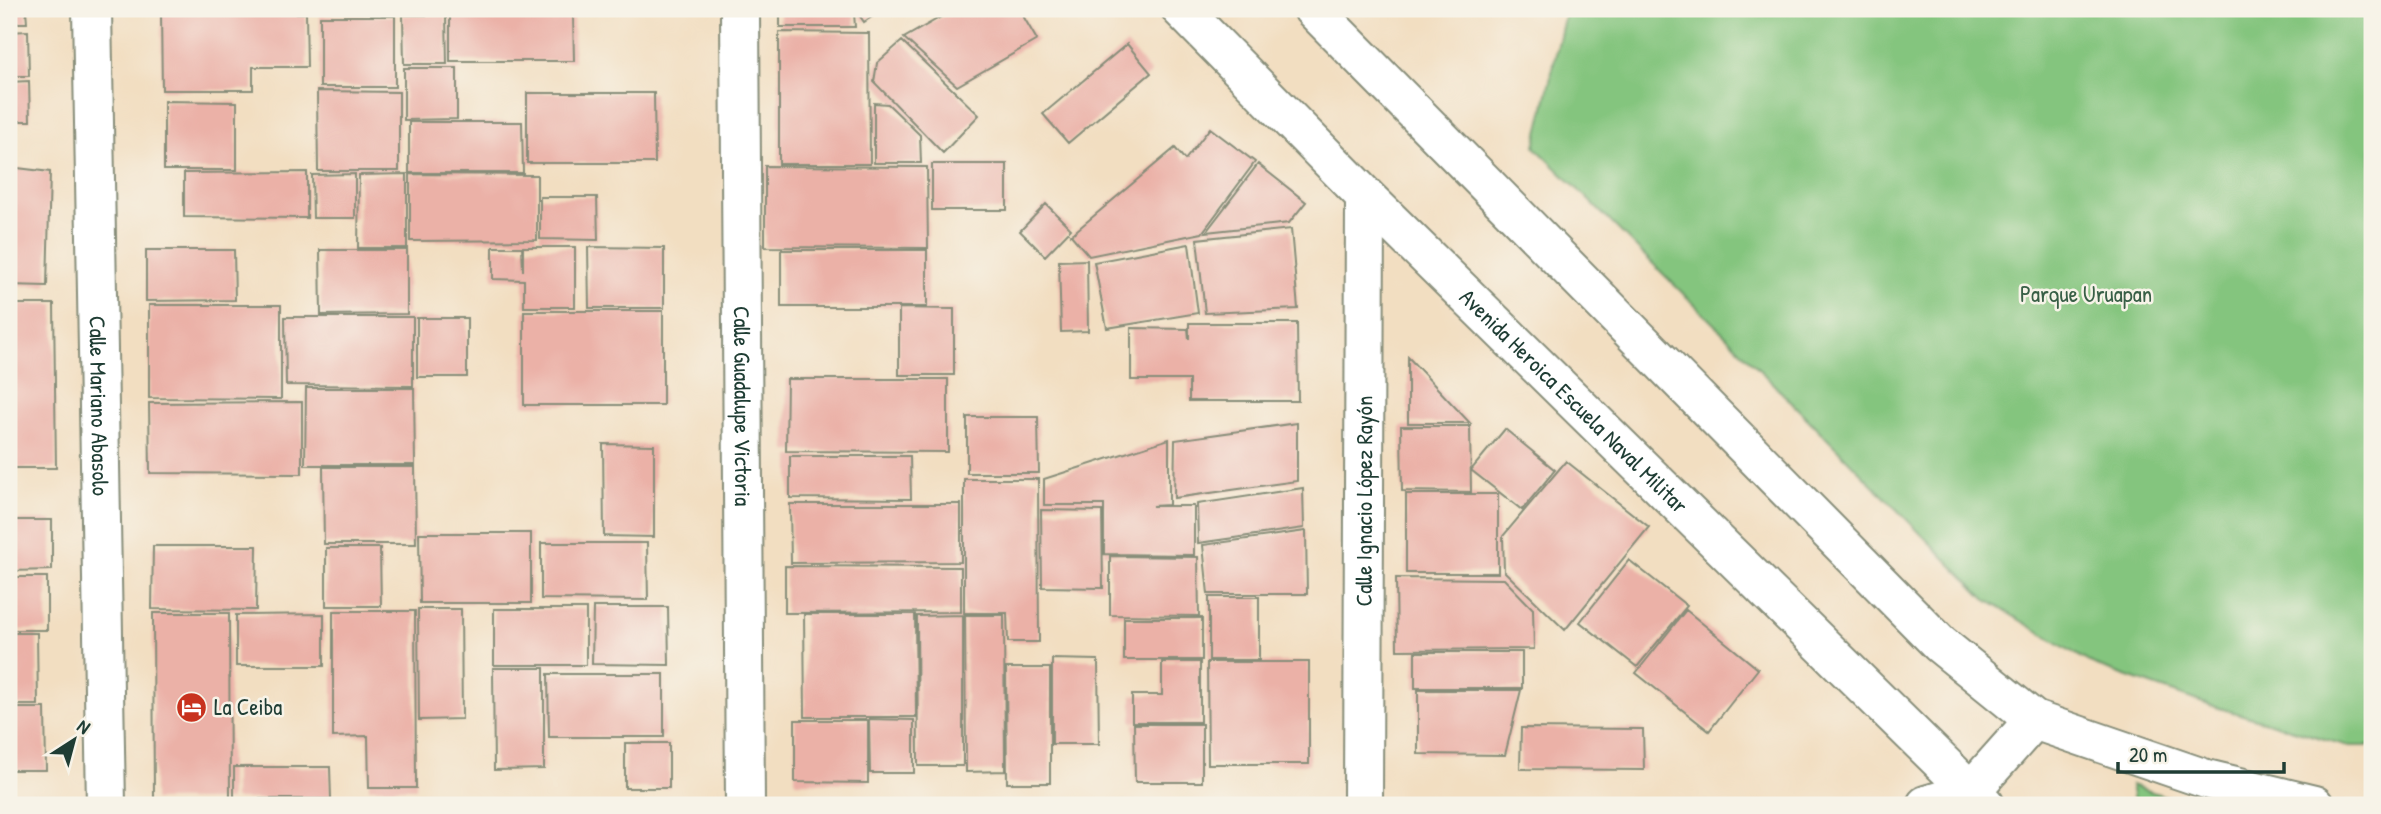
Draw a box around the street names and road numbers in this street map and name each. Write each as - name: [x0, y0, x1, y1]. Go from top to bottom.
- street label: Avenida Heroica Escuela Naval Militar: [1453, 282, 1695, 520]
- street label: Calle Guadalupe Victoria: [727, 306, 759, 506]
- street label: Calle Mariano Abasolo: [82, 316, 117, 496]
- street label: Calle Ignacio López Rayón: [1348, 396, 1379, 606]

